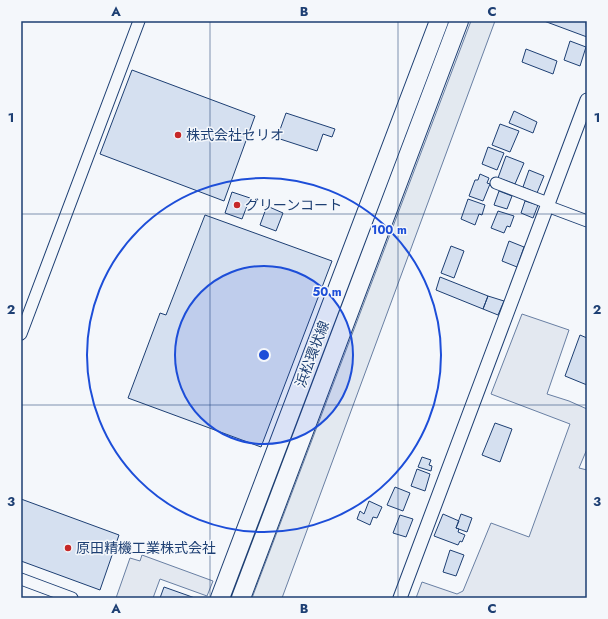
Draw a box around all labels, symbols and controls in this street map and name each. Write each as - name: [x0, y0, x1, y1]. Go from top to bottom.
- text: A: [110, 2, 121, 21]
- text: B: [300, 2, 309, 21]
- text: C: [487, 2, 497, 21]
- text: 1: [8, 108, 14, 127]
- text: 1: [594, 108, 600, 127]
- place label: 株式会社セリオ: [186, 125, 284, 145]
- marker: 株式会社セリオ: [173, 130, 183, 140]
- place label: グリーンコート: [245, 195, 342, 215]
- marker: グリーンコート: [232, 200, 242, 210]
- text: 100 m: [371, 221, 407, 239]
- text: 50 m: [312, 283, 342, 301]
- text: 2: [7, 300, 15, 319]
- text: 2: [593, 300, 601, 319]
- street label: 浜松環状線: [290, 318, 334, 390]
- centre of rings: [257, 348, 271, 362]
- text: 3: [7, 492, 15, 511]
- text: 3: [593, 492, 601, 511]
- place label: 原田精機工業株式会社: [76, 538, 216, 558]
- marker: 原田精機工業株式会社: [63, 543, 73, 553]
- text: A: [110, 599, 121, 618]
- text: B: [300, 599, 309, 618]
- text: C: [487, 599, 497, 618]

